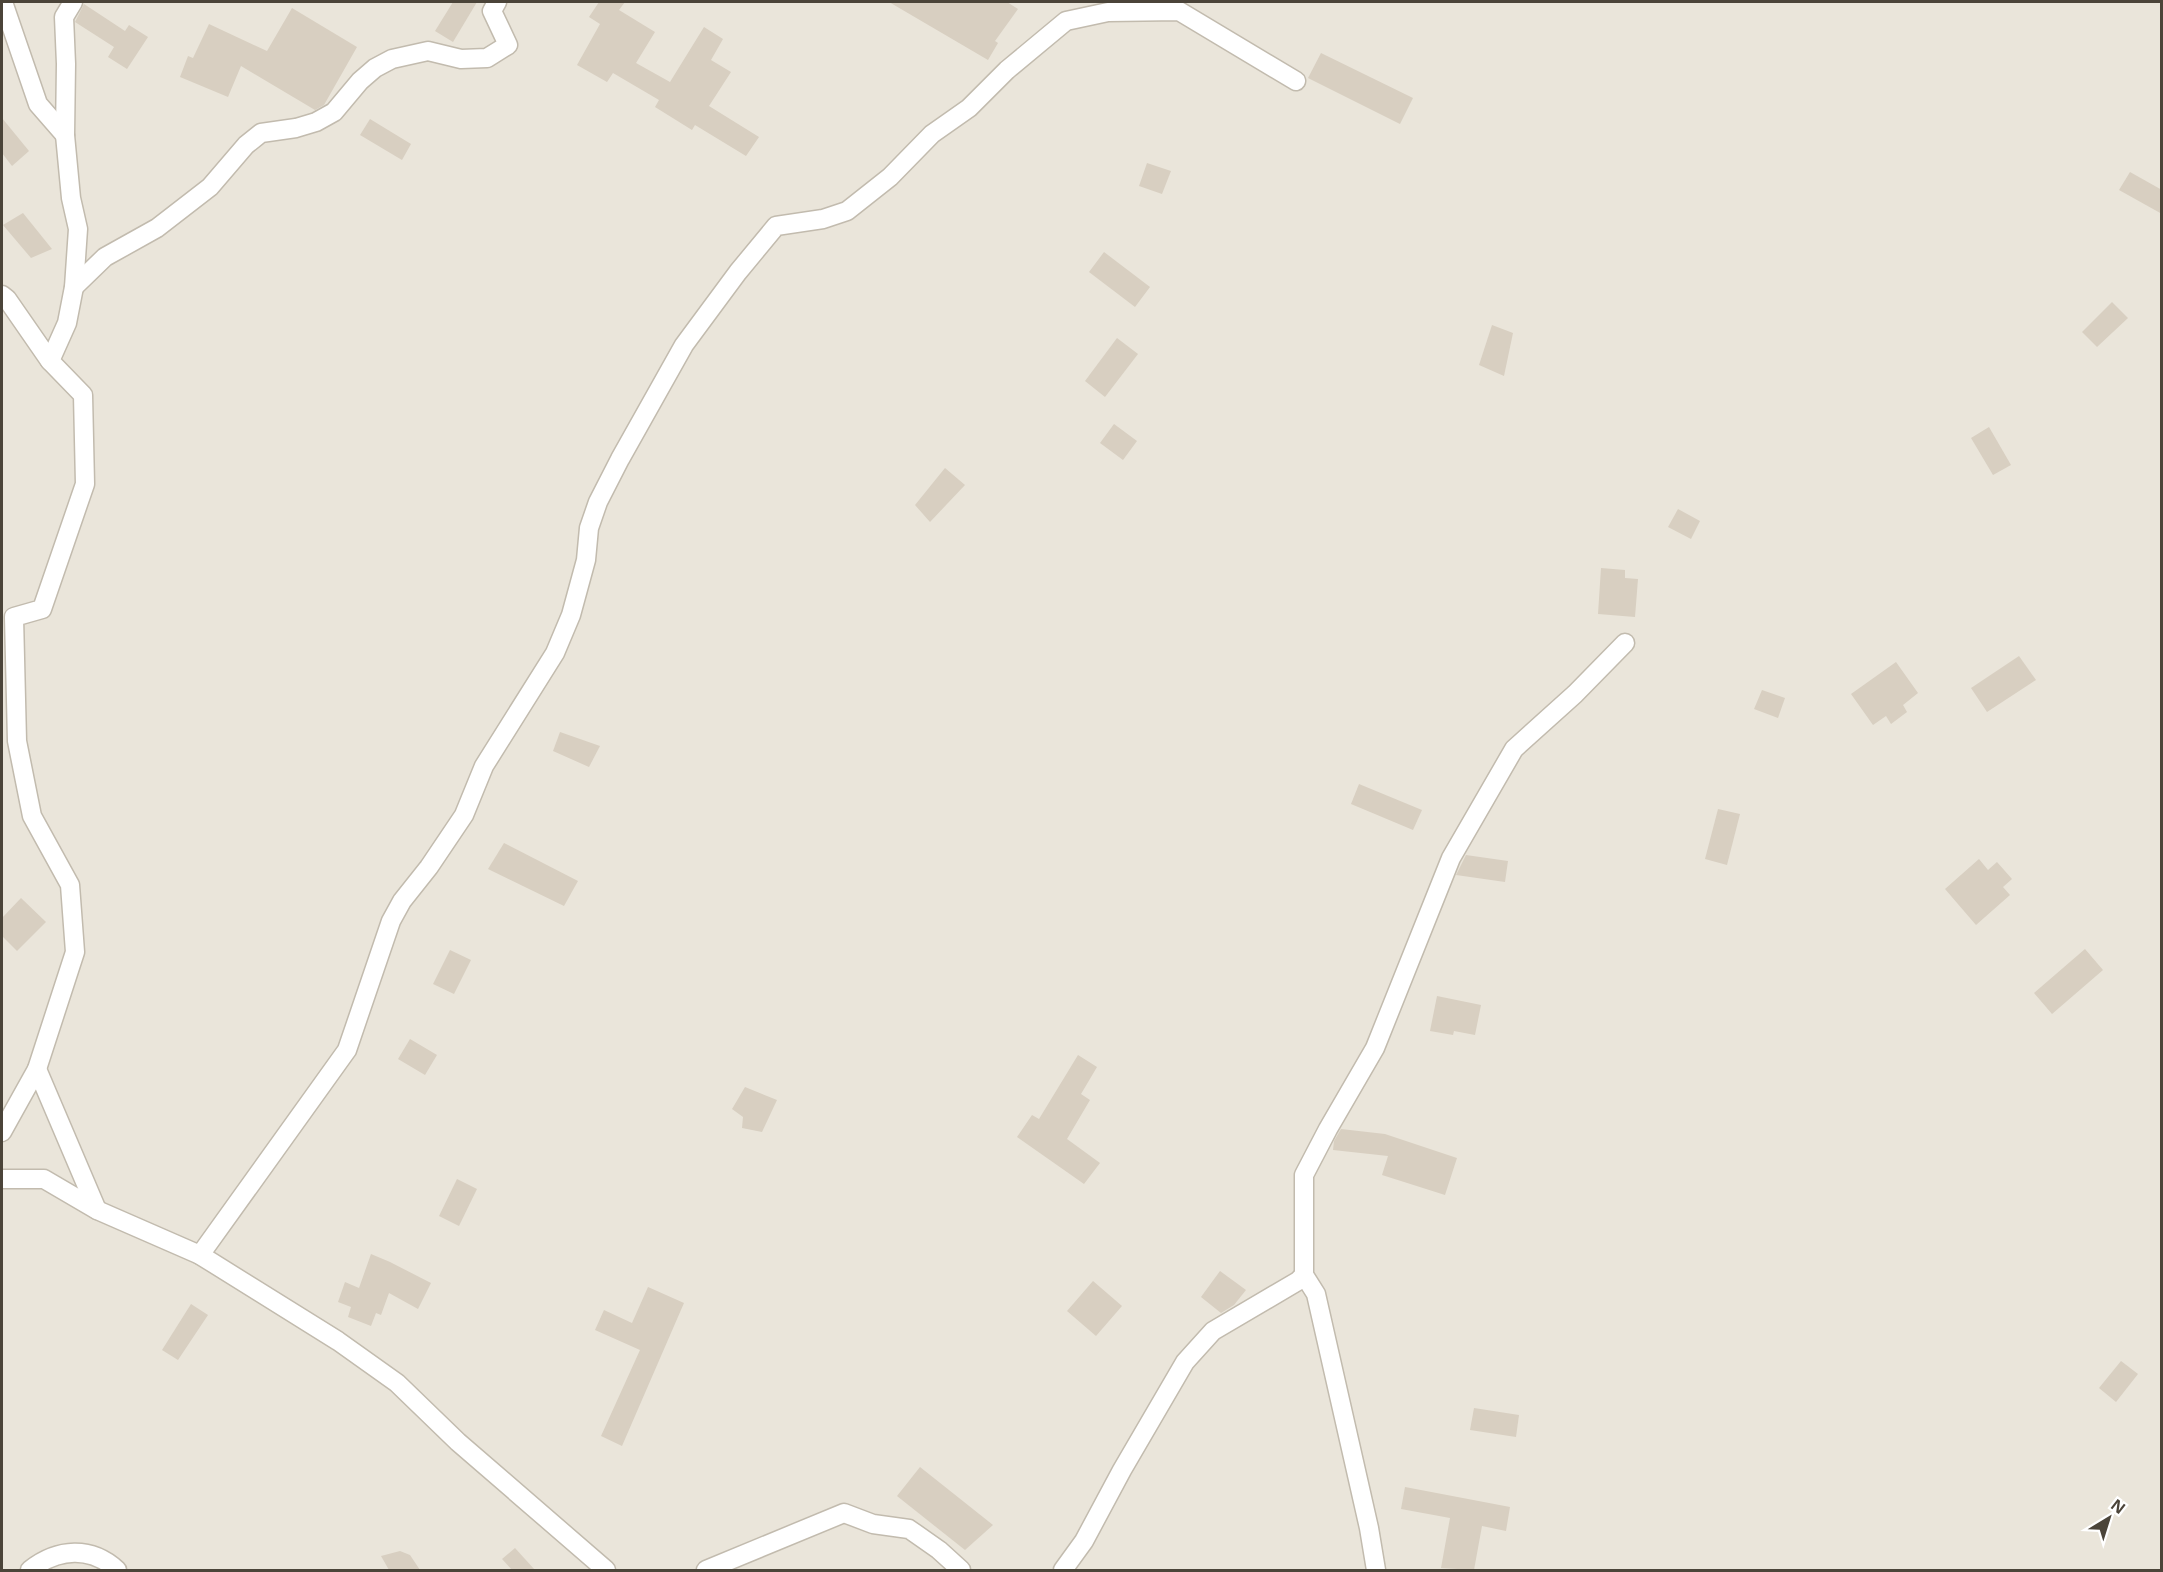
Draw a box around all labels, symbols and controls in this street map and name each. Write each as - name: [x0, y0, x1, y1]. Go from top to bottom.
- north arrow: [2079, 1488, 2139, 1548]
- text: N: [2106, 1494, 2130, 1519]

